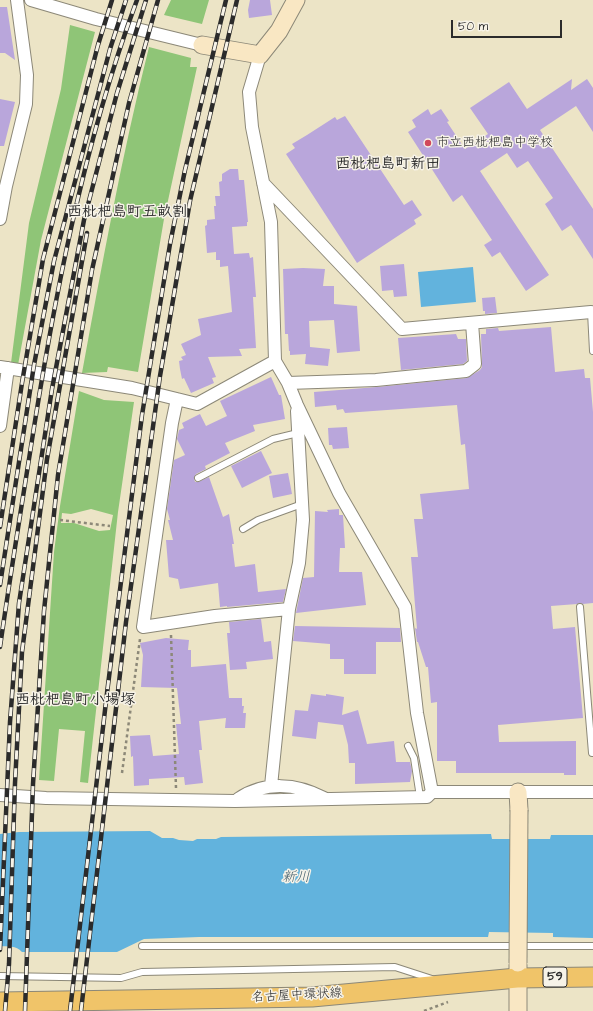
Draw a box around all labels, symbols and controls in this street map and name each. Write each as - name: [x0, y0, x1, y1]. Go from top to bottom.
- scale bar: [453, 12, 564, 38]
- text: 50 m: [458, 18, 488, 35]
- place label: 市立西枇杷島中学校: [436, 135, 553, 151]
- marker: 市立西枇杷島中学校: [423, 138, 433, 148]
- district label: 西枇杷島町新田: [336, 156, 440, 174]
- district label: 西枇杷島町五畝割: [67, 204, 187, 222]
- district label: 西枇杷島町小場塚: [15, 692, 135, 710]
- water label: 新川: [282, 870, 310, 886]
- road number: 59: [543, 967, 567, 987]
- street label: 名古屋中環状線: [251, 986, 343, 1006]

